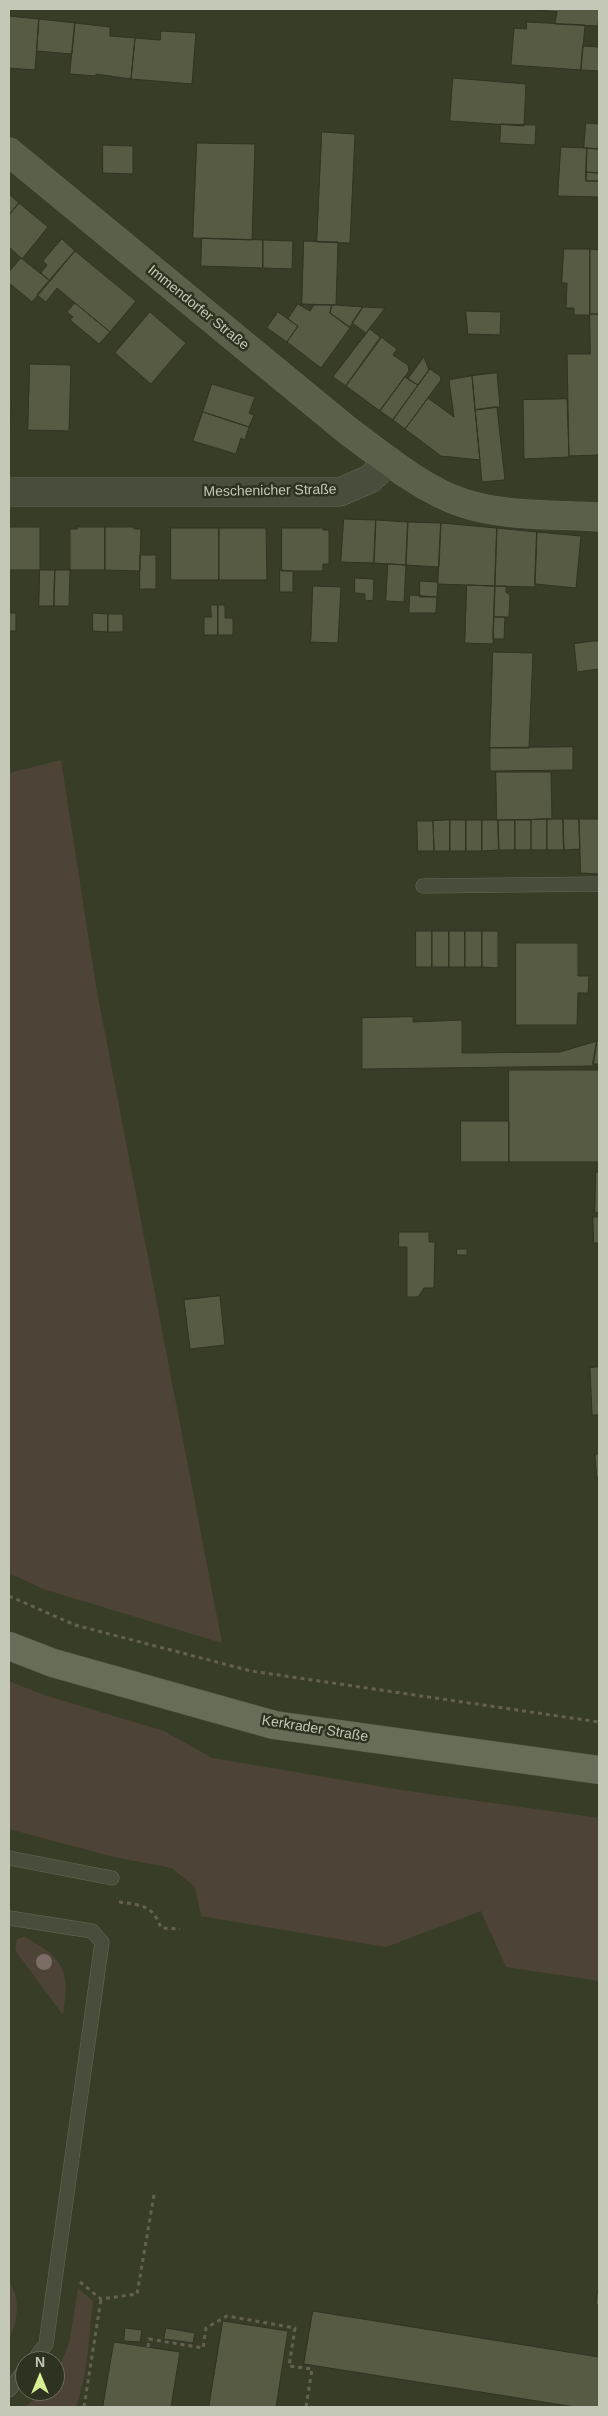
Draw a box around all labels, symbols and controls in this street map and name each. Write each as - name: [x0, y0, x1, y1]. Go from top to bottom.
- street label: Immendorfer Straße: [144, 262, 252, 354]
- street label: Meschenicher Straße: [203, 481, 337, 501]
- street label: Kerkrader Straße: [261, 1712, 369, 1746]
- north arrow: [15, 2351, 65, 2401]
- text: N: [35, 2354, 45, 2370]

